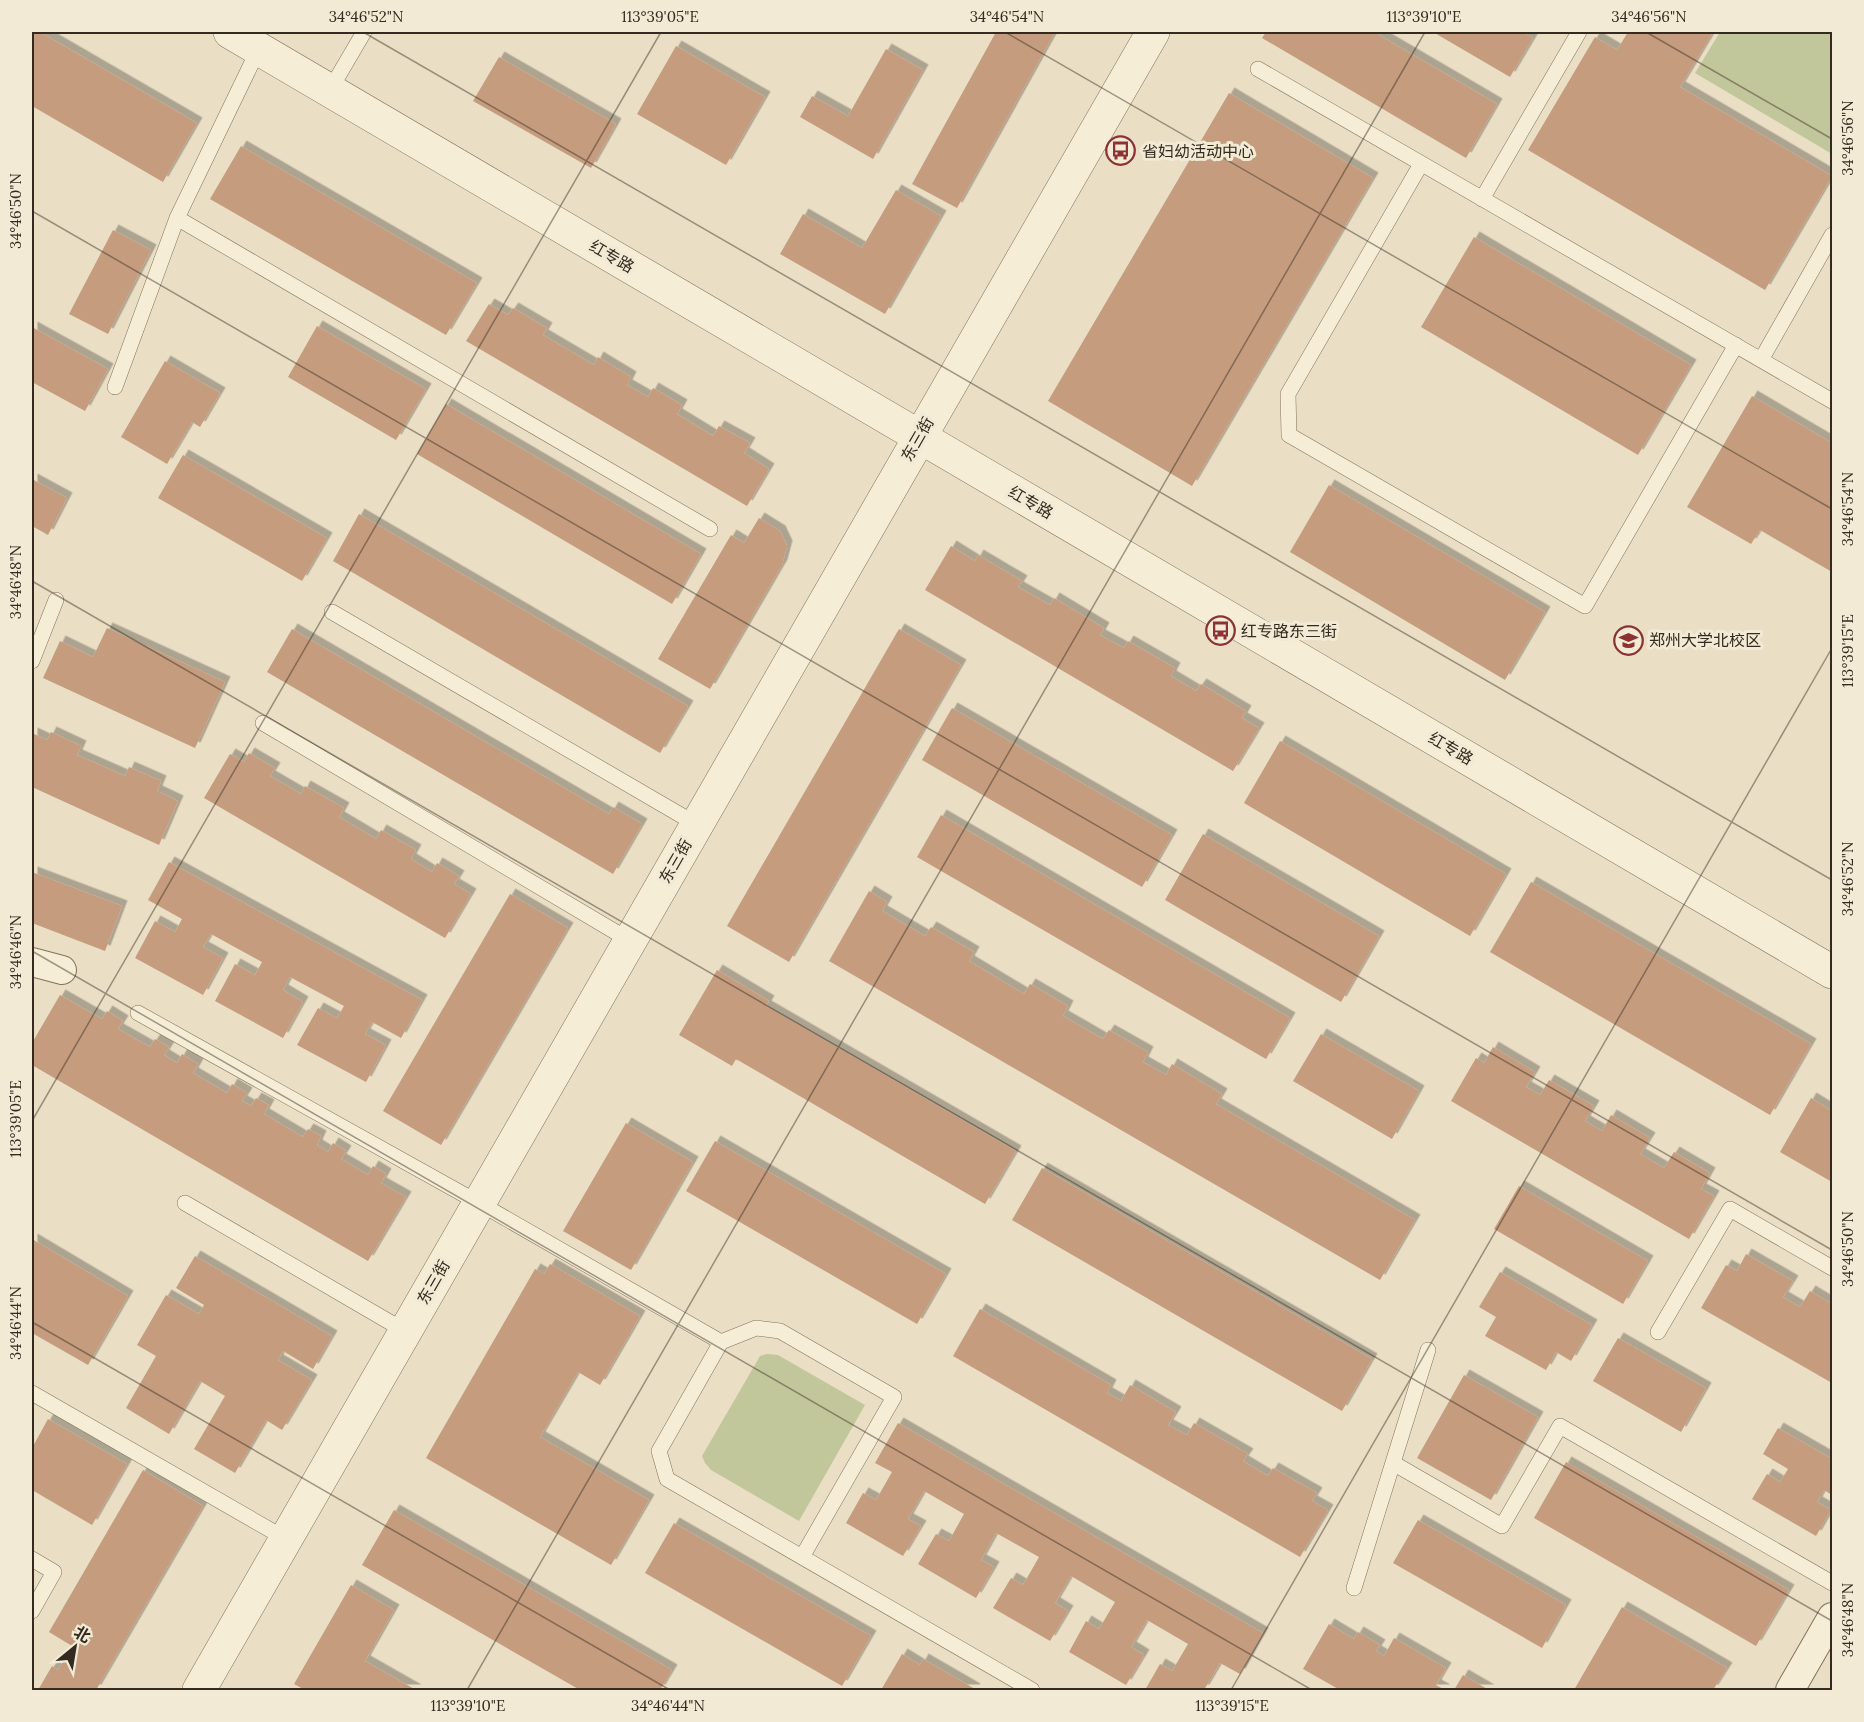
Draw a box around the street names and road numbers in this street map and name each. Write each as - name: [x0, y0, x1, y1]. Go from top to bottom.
- street label: 红专路: [586, 235, 638, 277]
- street label: 东三街: [896, 413, 938, 465]
- street label: 红专路: [1005, 481, 1057, 523]
- street label: 红专路: [1425, 727, 1477, 769]
- street label: 东三街: [654, 835, 696, 887]
- street label: 东三街: [412, 1256, 454, 1308]

